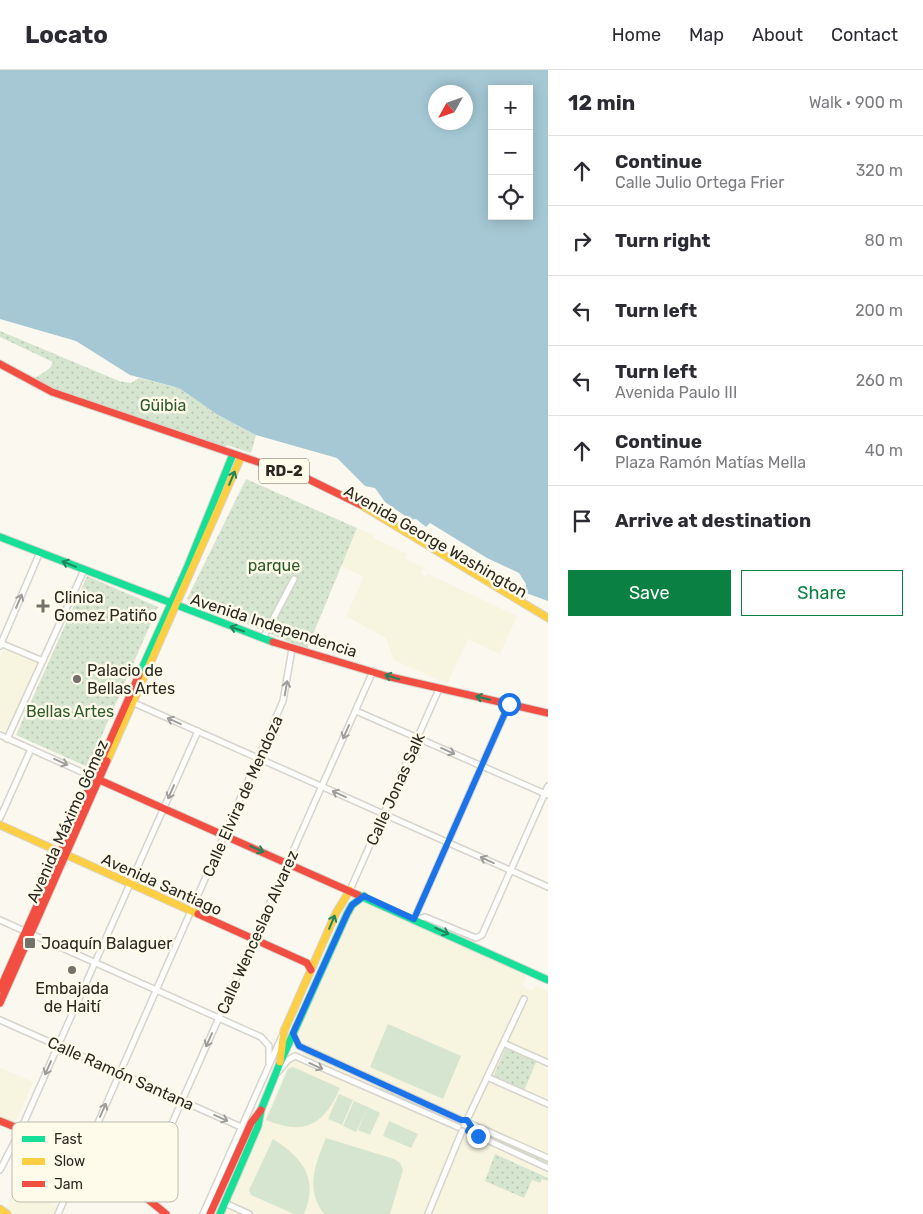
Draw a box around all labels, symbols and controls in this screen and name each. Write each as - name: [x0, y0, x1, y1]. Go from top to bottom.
- text: Locato: [25, 21, 108, 49]
- text: Home: [612, 24, 661, 46]
- text: Map: [689, 24, 724, 46]
- text: About: [752, 24, 803, 46]
- text: Contact: [831, 24, 898, 46]
- north arrow: [428, 85, 473, 130]
- map controls: [488, 85, 533, 220]
- button: +: [488, 85, 533, 130]
- text: 12 min: [568, 90, 635, 115]
- text: Walk · 900 m: [809, 93, 903, 112]
- button: −: [488, 130, 533, 175]
- text: Continue: [615, 150, 702, 173]
- icon: ahead: [568, 157, 596, 185]
- text: 320 m: [856, 161, 903, 180]
- text: Calle Julio Ortega Frier: [615, 173, 784, 192]
- button: locate: [488, 175, 533, 220]
- icon: right: [568, 227, 596, 255]
- text: Turn right: [615, 229, 710, 252]
- text: 80 m: [865, 231, 903, 250]
- icon: left: [568, 297, 596, 325]
- text: Turn left: [615, 299, 697, 322]
- text: 200 m: [855, 301, 903, 320]
- text: Turn left: [615, 360, 697, 383]
- icon: left: [568, 367, 596, 395]
- text: 260 m: [856, 371, 903, 390]
- text: Avenida Paulo III: [615, 383, 737, 402]
- park label: Güibia: [140, 396, 186, 415]
- text: Continue: [615, 430, 702, 453]
- icon: ahead: [568, 437, 596, 465]
- text: 40 m: [865, 441, 903, 460]
- text: Plaza Ramón Matías Mella: [615, 453, 806, 472]
- road number: RD-2: [259, 458, 309, 484]
- one-way arrow: [227, 471, 237, 486]
- street label: Avenida George Washington: [341, 481, 531, 602]
- icon: arrive: [568, 507, 596, 535]
- text: Arrive at destination: [615, 509, 811, 532]
- park label: parque: [248, 556, 300, 575]
- one-way arrow: [62, 559, 77, 568]
- button: Save: [568, 570, 731, 616]
- button: Share: [741, 570, 903, 616]
- place label: Clinica Gomez Patiño: [54, 588, 157, 625]
- street label: Avenida Independencia: [188, 590, 360, 661]
- one-way arrow: [15, 594, 24, 609]
- marker: Clinica Gomez Patiño: [36, 599, 50, 613]
- one-way arrow: [230, 624, 245, 633]
- place label: Palacio de Bellas Artes: [87, 661, 175, 698]
- one-way arrow: [385, 671, 401, 681]
- marker: Palacio de Bellas Artes: [71, 673, 83, 685]
- one-way arrow: [281, 681, 291, 697]
- one-way arrow: [476, 693, 492, 702]
- route start: [498, 693, 521, 716]
- park label: Bellas Artes: [26, 702, 114, 721]
- street label: Calle Elvira de Mendoza: [198, 713, 287, 880]
- one-way arrow: [167, 715, 182, 725]
- one-way arrow: [341, 724, 351, 739]
- street label: Calle Jonas Salk: [362, 729, 429, 848]
- street label: Avenida Máximo Gómez: [23, 737, 112, 906]
- one-way arrow: [440, 747, 455, 757]
- one-way arrow: [53, 758, 68, 768]
- one-way arrow: [165, 784, 175, 799]
- one-way arrow: [332, 789, 347, 798]
- one-way arrow: [249, 844, 264, 854]
- street label: Calle Wenceslao Alvarez: [213, 847, 302, 1017]
- street label: Avenida Santiago: [99, 849, 225, 920]
- one-way arrow: [480, 855, 495, 864]
- one-way arrow: [327, 915, 337, 930]
- one-way arrow: [434, 927, 449, 937]
- place label: Joaquín Balaguer: [41, 934, 172, 953]
- marker: Joaquín Balaguer: [23, 936, 37, 950]
- marker: Embajada de Haití: [66, 964, 78, 976]
- place label: Embajada de Haití: [35, 979, 109, 1016]
- one-way arrow: [204, 1032, 214, 1047]
- street label: Calle Ramón Santana: [45, 1033, 197, 1114]
- one-way arrow: [43, 1060, 52, 1075]
- one-way arrow: [308, 1061, 323, 1071]
- one-way arrow: [99, 1103, 109, 1118]
- one-way arrow: [213, 1113, 228, 1123]
- legend: [12, 1122, 178, 1202]
- route end: [467, 1125, 490, 1148]
- text: Fast: [54, 1131, 83, 1148]
- text: Slow: [54, 1153, 85, 1170]
- text: Jam: [54, 1176, 83, 1193]

